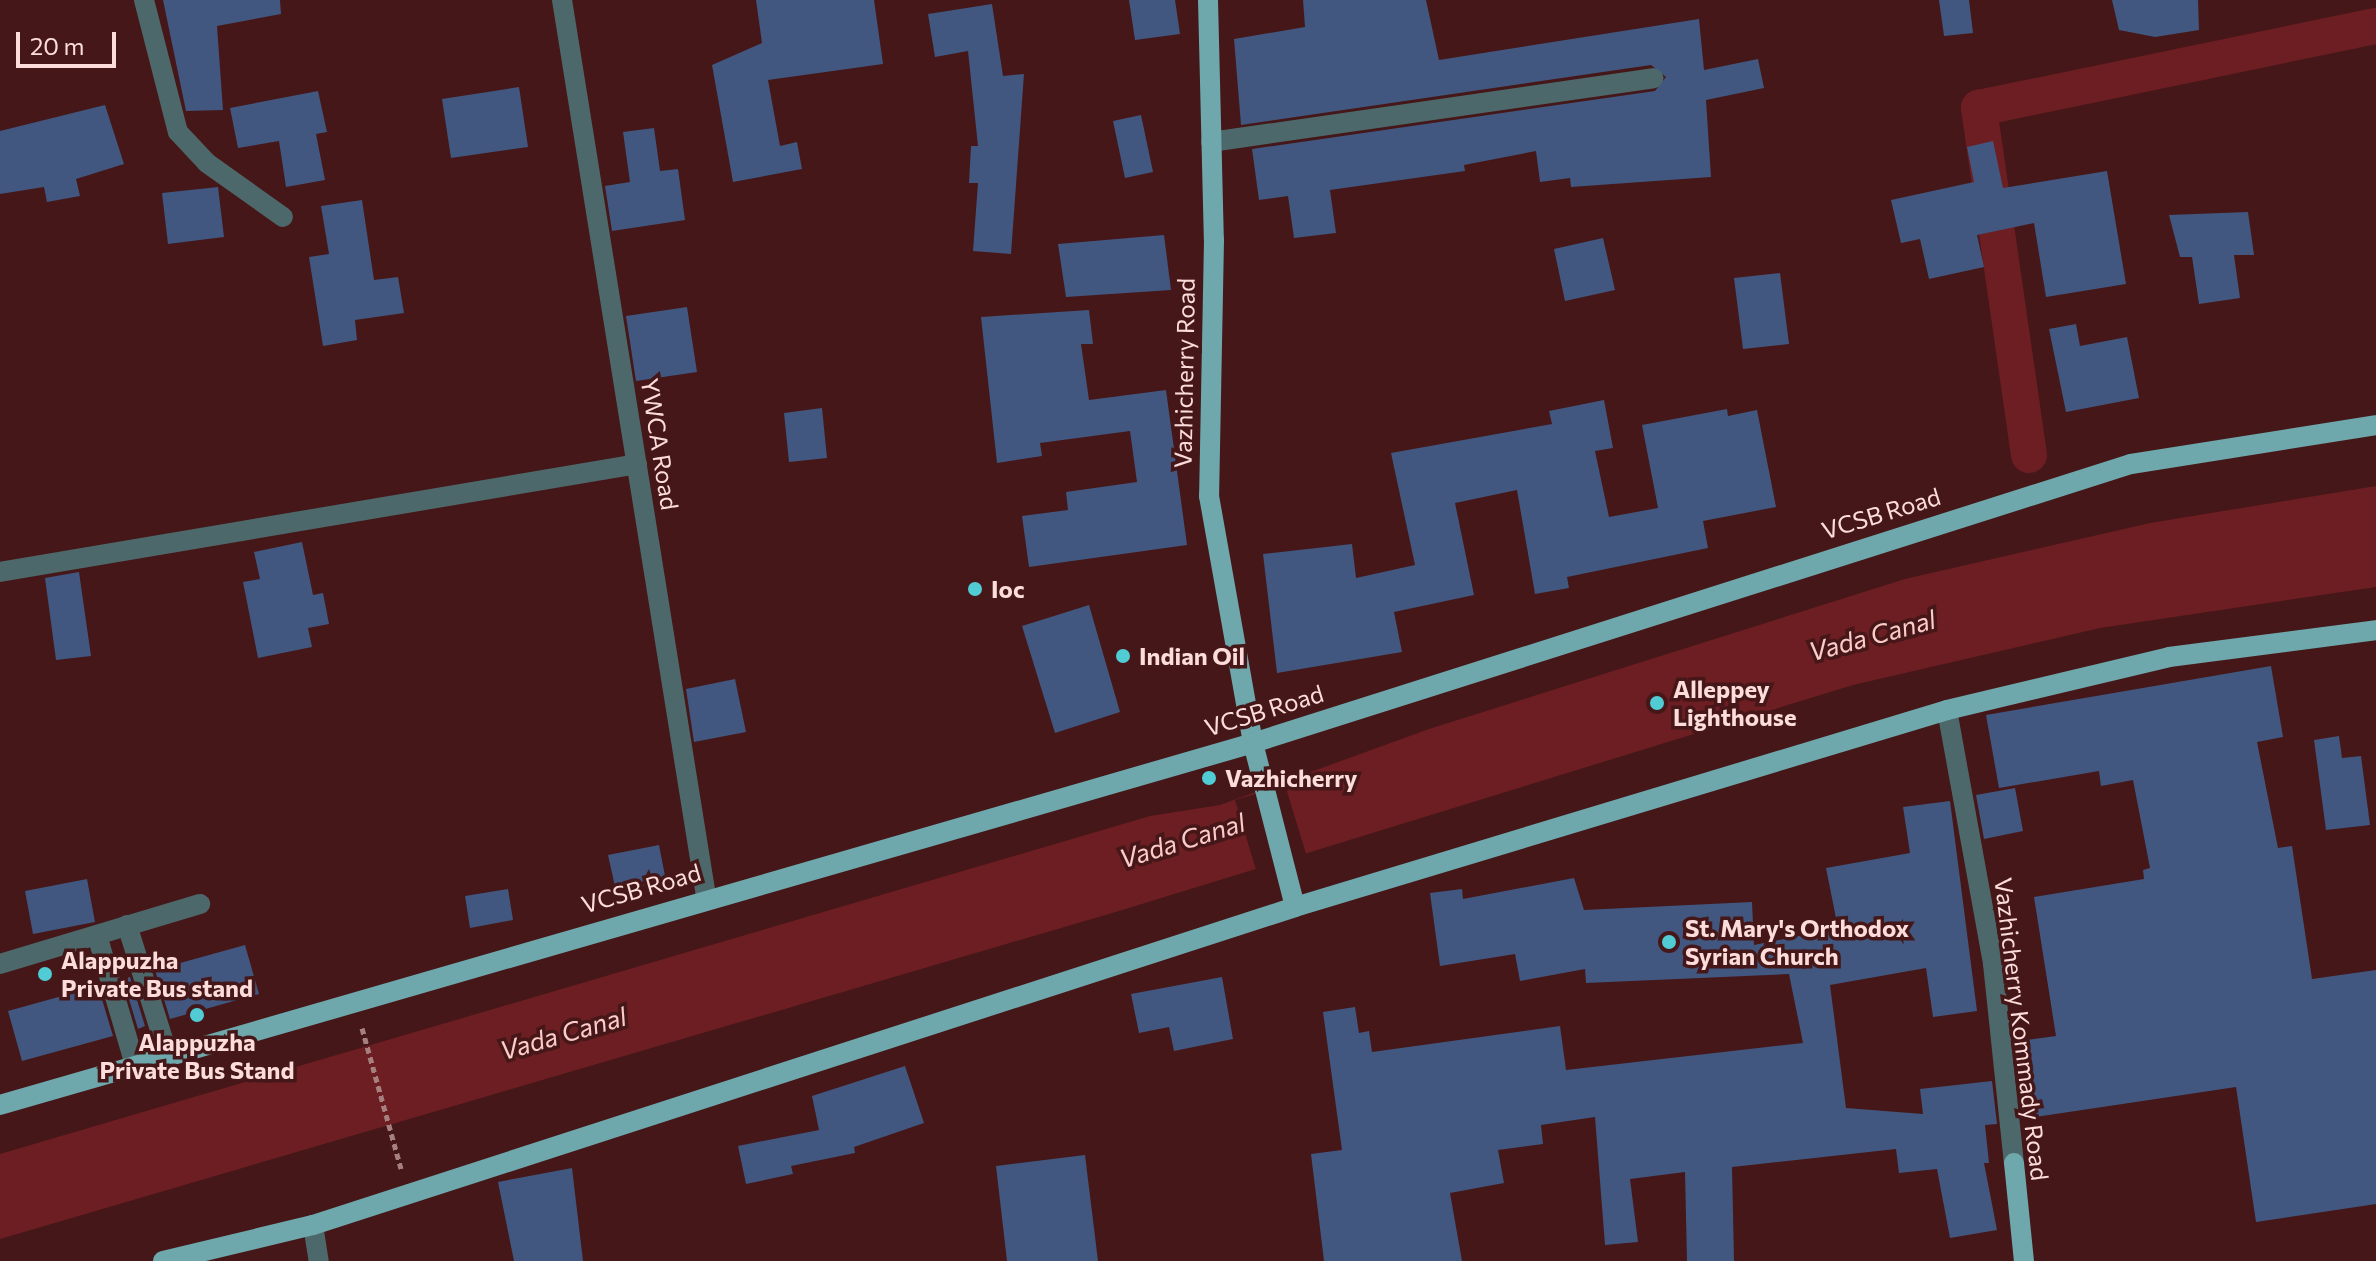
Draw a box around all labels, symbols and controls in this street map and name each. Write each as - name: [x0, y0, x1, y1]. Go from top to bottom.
- scale bar: [20, 16, 120, 66]
- text: 20 m: [30, 31, 84, 60]
- street label: Vazhicherry Road: [1168, 278, 1200, 468]
- street label: YWCA Road: [635, 376, 685, 512]
- street label: VCSB Road: [1818, 481, 1944, 545]
- place label: Ioc: [991, 575, 1025, 603]
- marker: Ioc: [966, 580, 984, 598]
- water label: Vada Canal: [1805, 603, 1939, 667]
- place label: Indian Oil: [1139, 642, 1245, 670]
- marker: Indian Oil: [1114, 647, 1132, 665]
- place label: Alleppey Lighthouse: [1673, 675, 1797, 731]
- street label: VCSB Road: [1201, 678, 1327, 742]
- marker: Alleppey Lighthouse: [1648, 694, 1666, 712]
- place label: Vazhicherry: [1225, 764, 1357, 792]
- marker: Vazhicherry: [1200, 769, 1218, 787]
- water label: Vada Canal: [1115, 806, 1249, 874]
- street label: VCSB Road: [578, 857, 704, 919]
- street label: Vazhicherry Kommady Road: [1989, 876, 2055, 1182]
- place label: St. Mary's Orthodox Syrian Church: [1685, 914, 1909, 970]
- marker: St. Mary's Orthodox Syrian Church: [1660, 933, 1678, 951]
- place label: Alappuzha Private Bus stand: [61, 946, 253, 1002]
- marker: Alappuzha Private Bus stand: [36, 965, 54, 983]
- water label: Vada Canal: [496, 1000, 630, 1066]
- marker: Alappuzha Private Bus Stand: [188, 1006, 206, 1024]
- place label: Alappuzha Private Bus Stand: [99, 1028, 295, 1084]

